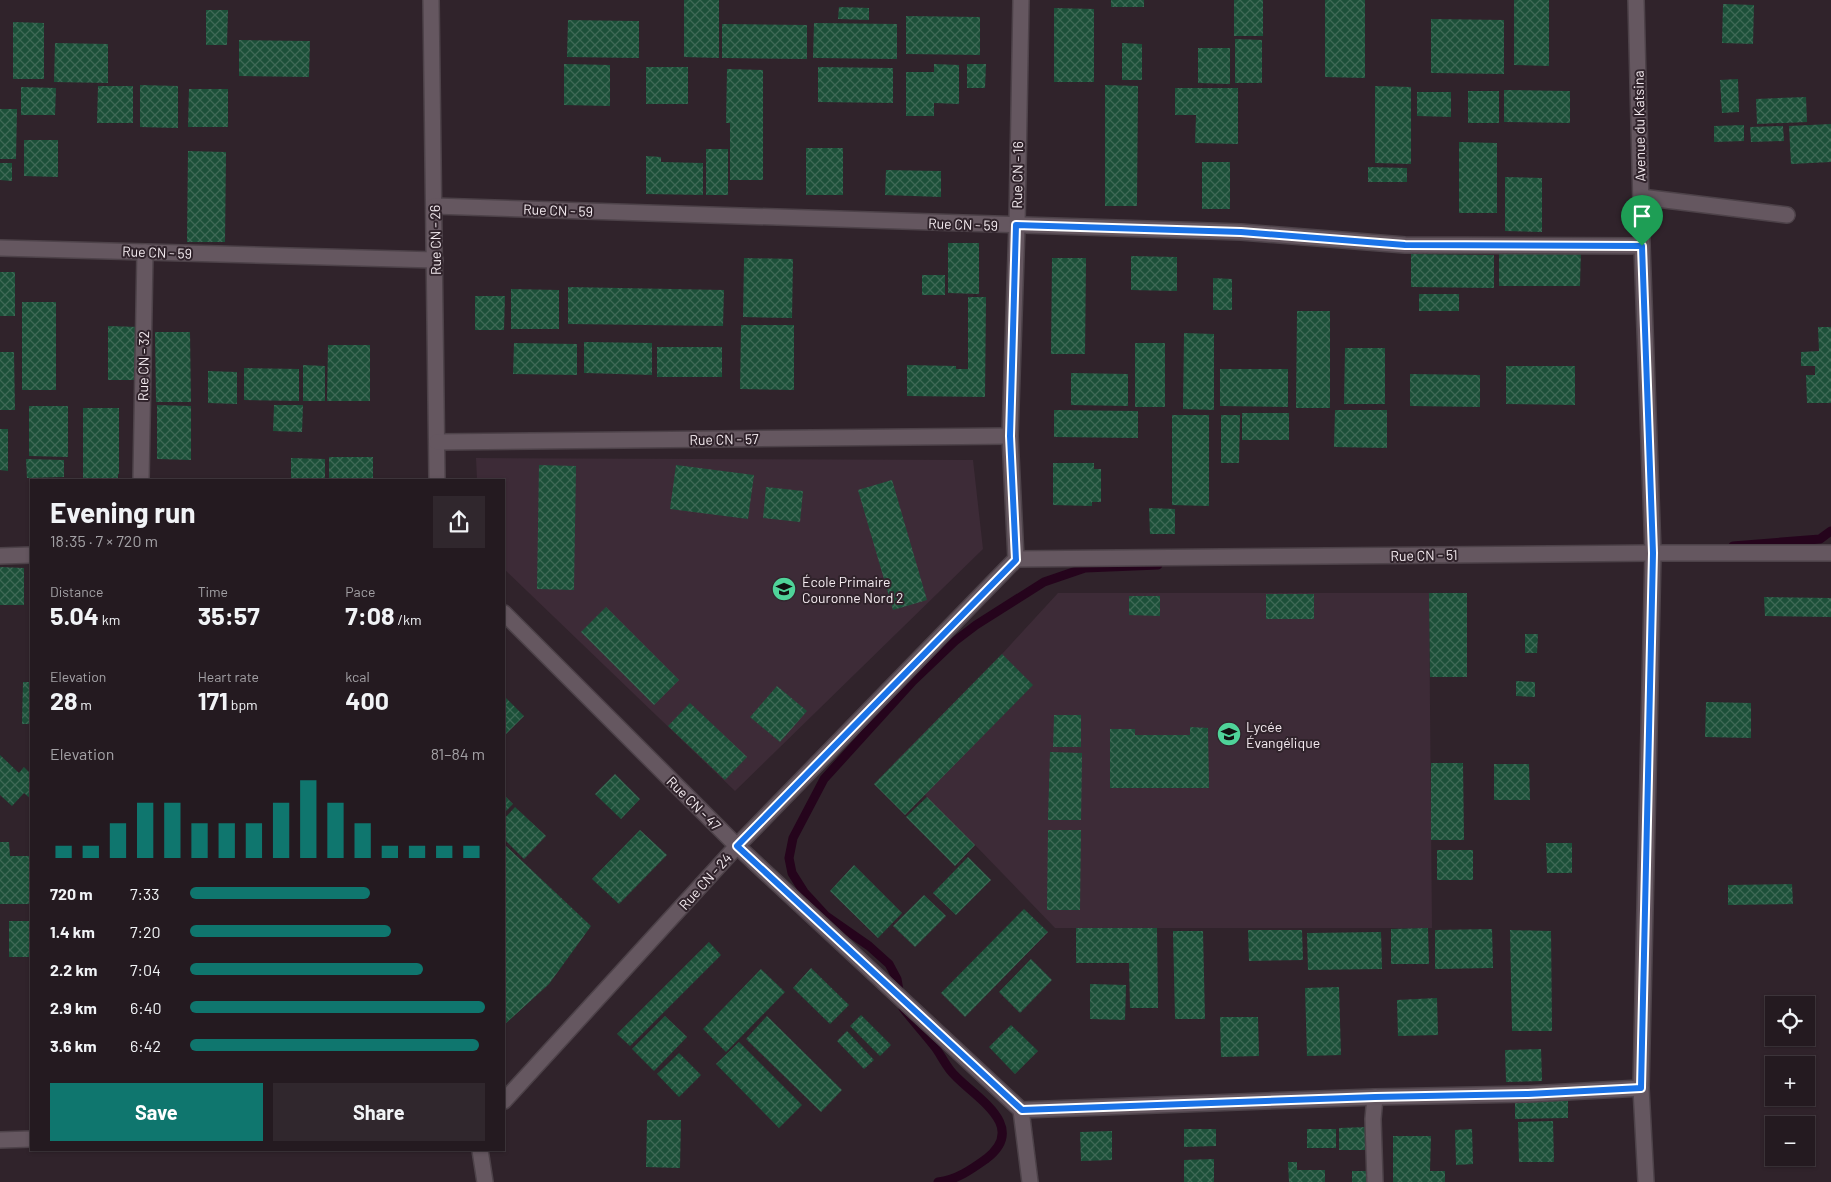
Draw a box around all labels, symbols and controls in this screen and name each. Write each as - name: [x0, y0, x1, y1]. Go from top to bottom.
- street label: Avenue du Katsina: [1630, 70, 1648, 182]
- street label: Rue CN - 16: [1008, 141, 1026, 209]
- pin: [1621, 195, 1663, 246]
- street label: Rue CN - 59: [523, 200, 593, 220]
- icon: arrive: [1628, 202, 1656, 230]
- street label: Rue CN - 26: [426, 205, 444, 275]
- street label: Rue CN - 59: [928, 214, 998, 234]
- street label: Rue CN - 59: [122, 242, 192, 262]
- street label: Rue CN - 32: [134, 331, 152, 401]
- street label: Rue CN - 57: [689, 430, 759, 448]
- text: Evening run: [50, 495, 196, 529]
- button: share: [433, 496, 485, 548]
- text: 18:35 · 7 × 720 m: [50, 531, 158, 550]
- street label: Rue CN - 51: [1390, 546, 1458, 564]
- place label: École Primaire Couronne Nord 2: [802, 573, 904, 606]
- school or university icon: École Primaire Couronne Nord 2: [771, 576, 797, 602]
- text: Distance: [50, 583, 103, 600]
- text: Time: [198, 583, 228, 600]
- text: Pace: [345, 583, 375, 600]
- text: 5.04: [50, 600, 99, 630]
- text: 35:57: [198, 600, 260, 630]
- text: 7:08: [345, 600, 395, 630]
- text: km: [99, 611, 120, 628]
- text: /km: [395, 611, 422, 628]
- text: Elevation: [50, 668, 106, 685]
- text: Heart rate: [198, 668, 259, 685]
- text: kcal: [345, 668, 370, 685]
- text: 28: [50, 685, 78, 715]
- text: 171: [198, 685, 228, 715]
- text: 400: [345, 685, 389, 715]
- text: m: [78, 696, 92, 713]
- text: bpm: [228, 696, 258, 713]
- place label: Lycée Évangélique: [1246, 718, 1320, 751]
- school or university icon: Lycée Évangélique: [1216, 721, 1242, 747]
- text: Elevation: [50, 744, 114, 763]
- text: 81–84 m: [431, 744, 485, 763]
- street label: Rue CN - 47: [663, 772, 725, 834]
- street label: Rue CN - 24: [675, 849, 735, 913]
- text: 720 m: [50, 884, 93, 903]
- text: 7:33: [130, 884, 159, 903]
- text: 1.4 km: [50, 922, 95, 941]
- text: 7:20: [130, 922, 161, 941]
- text: 2.2 km: [50, 960, 97, 979]
- text: 7:04: [130, 960, 161, 979]
- map controls: [1765, 996, 1815, 1166]
- button: locate: [1765, 996, 1815, 1046]
- text: 2.9 km: [50, 998, 97, 1017]
- text: 6:40: [130, 998, 162, 1017]
- text: 3.6 km: [50, 1036, 97, 1055]
- text: 6:42: [130, 1036, 161, 1055]
- button: +: [1765, 1056, 1815, 1106]
- button: Save: [50, 1083, 263, 1141]
- button: Share: [273, 1083, 485, 1141]
- button: −: [1765, 1116, 1815, 1166]

